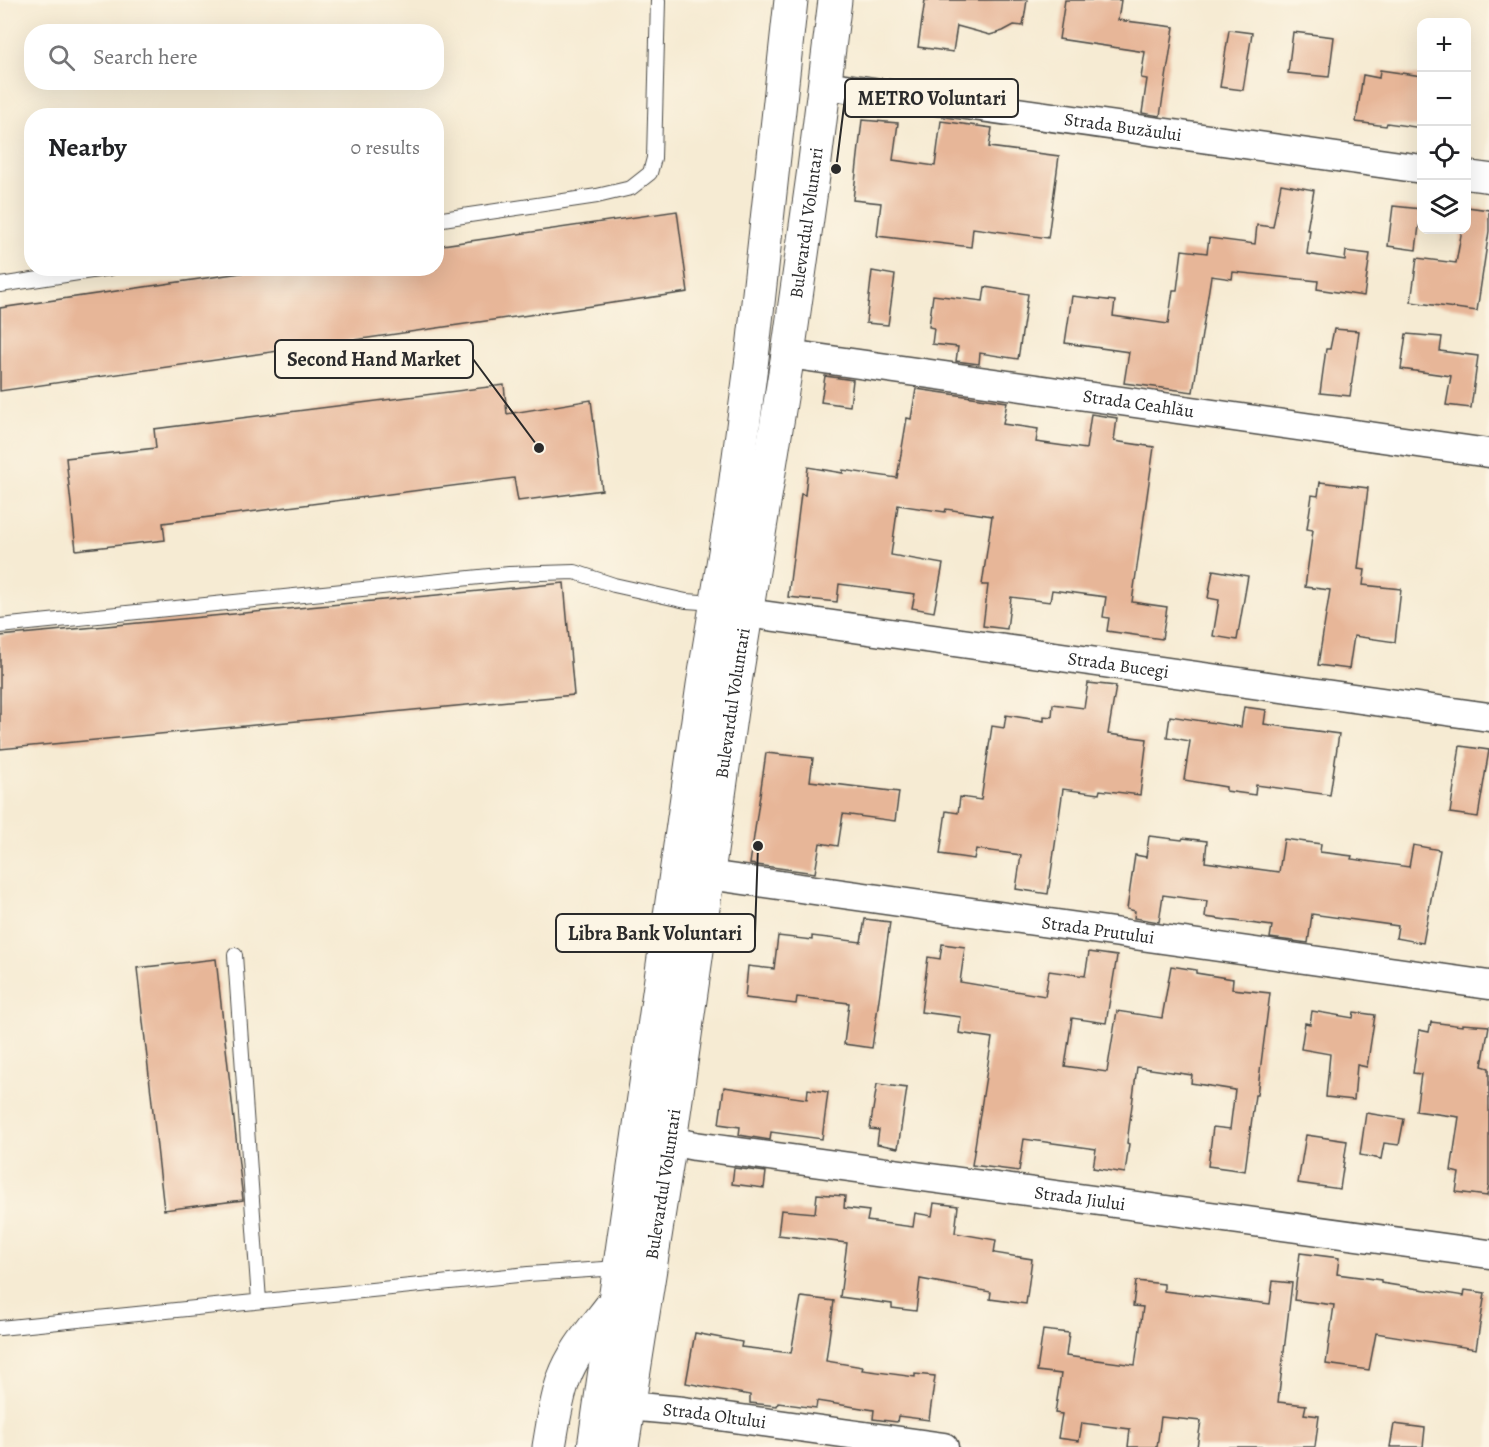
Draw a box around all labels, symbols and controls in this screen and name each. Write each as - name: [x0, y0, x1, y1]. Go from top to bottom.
- map controls: [1417, 18, 1471, 234]
- button: +: [1417, 18, 1471, 72]
- search box: [24, 24, 444, 90]
- icon: search: [45, 41, 78, 74]
- text: Search here: [93, 42, 198, 72]
- button: −: [1417, 72, 1471, 126]
- callout: METRO Voluntari: [845, 79, 1018, 117]
- text: METRO Voluntari: [858, 85, 1007, 112]
- street label: Strada Buzăului: [1063, 107, 1183, 147]
- button: locate: [1417, 126, 1471, 180]
- text: Nearby: [48, 130, 127, 165]
- text: 0 results: [351, 134, 420, 161]
- street label: Bulevardul Voluntari: [784, 146, 829, 300]
- button: layers: [1417, 180, 1471, 234]
- callout: Second Hand Market: [275, 340, 473, 378]
- text: Second Hand Market: [287, 346, 461, 373]
- street label: Strada Ceahlău: [1081, 384, 1196, 423]
- street label: Bulevardul Voluntari: [709, 626, 756, 780]
- street label: Strada Bucegi: [1066, 646, 1171, 684]
- street label: Strada Prutului: [1040, 910, 1156, 950]
- callout: Libra Bank Voluntari: [556, 914, 755, 952]
- text: Libra Bank Voluntari: [568, 920, 742, 947]
- street label: Bulevardul Voluntari: [640, 1107, 686, 1261]
- street label: Strada Jiului: [1033, 1180, 1127, 1216]
- street label: Strada Oltului: [662, 1397, 768, 1434]

